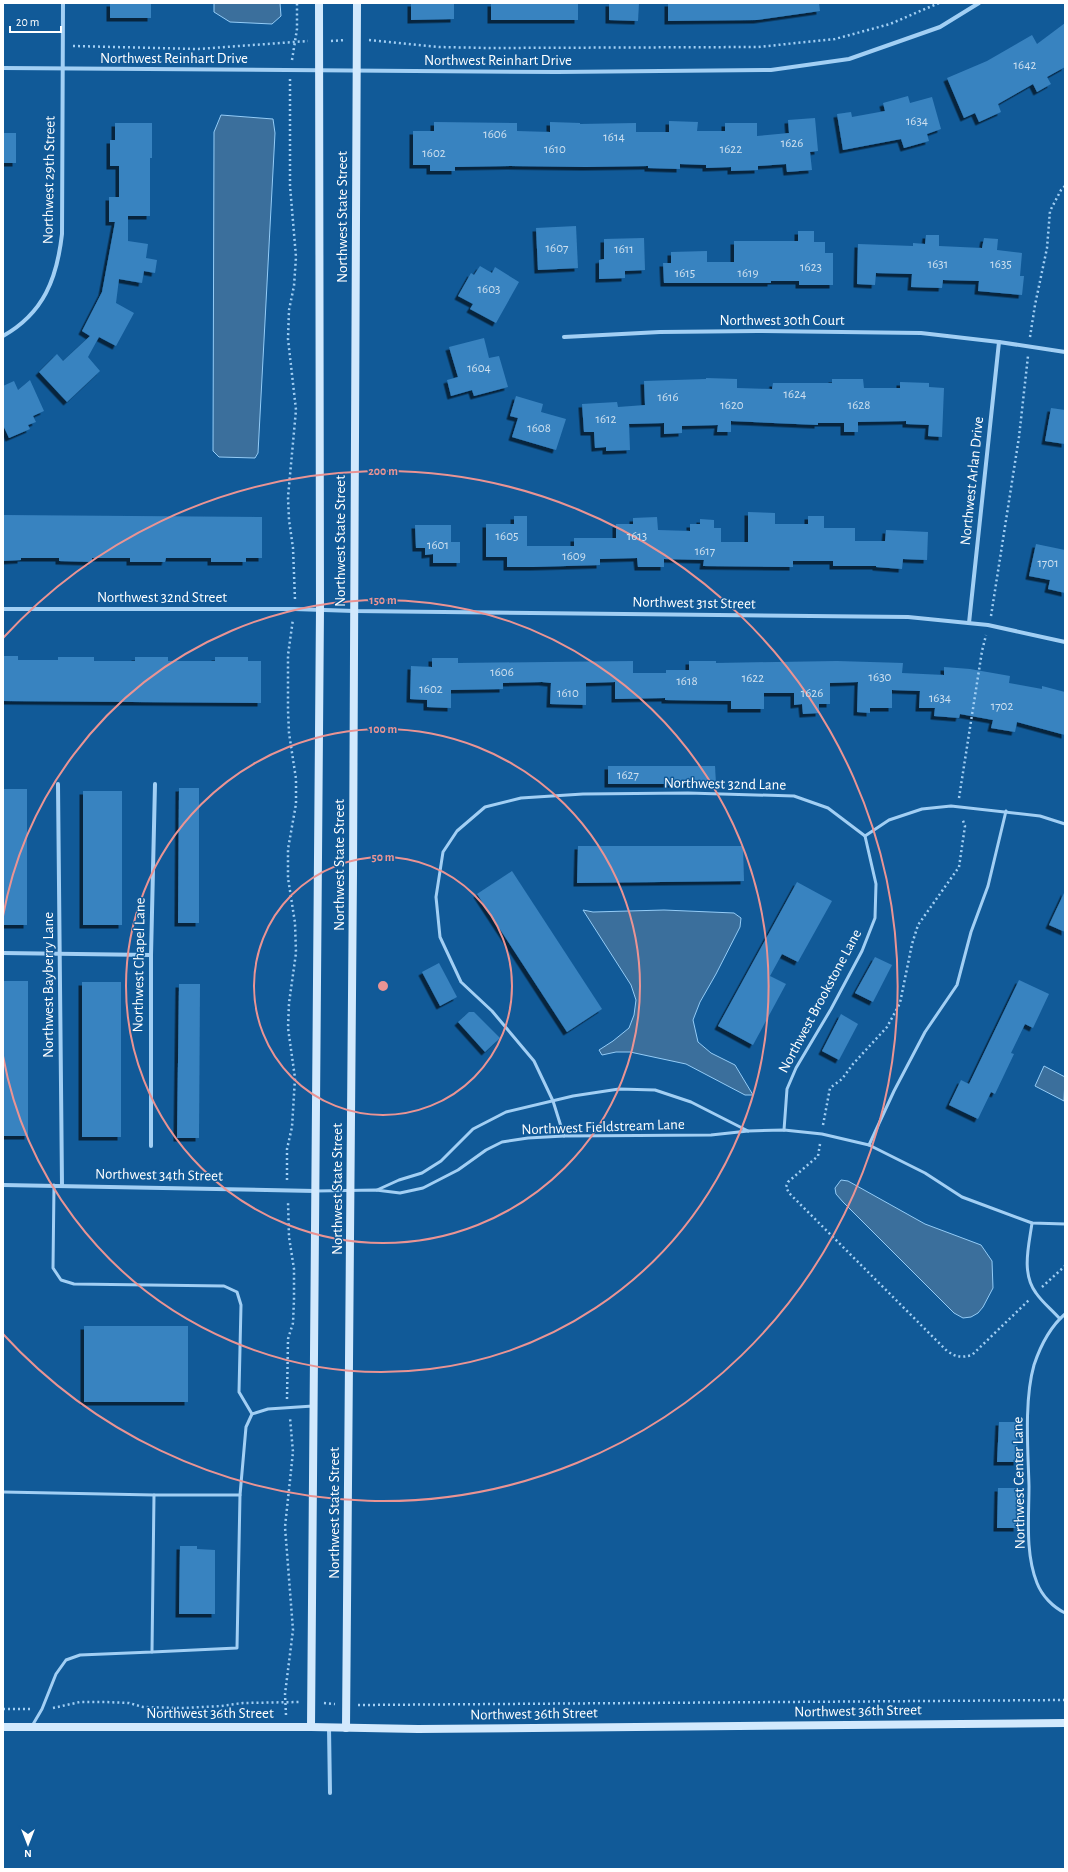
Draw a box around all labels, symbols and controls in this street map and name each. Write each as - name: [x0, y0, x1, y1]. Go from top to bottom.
- scale bar: [10, 8, 61, 34]
- text: 20 m: [16, 16, 39, 28]
- street label: Northwest Reinhart Drive: [100, 51, 248, 66]
- street label: Northwest Reinhart Drive: [424, 53, 572, 68]
- house number: 1642: [1014, 59, 1036, 72]
- house number: 1634: [906, 115, 928, 128]
- street label: Northwest 29th Street: [40, 116, 58, 244]
- house number: 1606: [483, 128, 507, 141]
- house number: 1614: [603, 131, 625, 144]
- house number: 1626: [781, 137, 803, 150]
- house number: 1610: [544, 143, 566, 156]
- house number: 1622: [720, 143, 742, 156]
- house number: 1602: [422, 147, 446, 160]
- street label: Northwest State Street: [335, 151, 350, 283]
- house number: 1607: [546, 242, 569, 255]
- house number: 1611: [614, 243, 634, 256]
- house number: 1631: [928, 258, 948, 271]
- house number: 1635: [990, 258, 1012, 271]
- house number: 1623: [800, 261, 822, 274]
- house number: 1615: [675, 267, 695, 280]
- house number: 1619: [737, 267, 759, 280]
- house number: 1603: [478, 283, 500, 296]
- street label: Northwest 30th Court: [719, 313, 845, 328]
- house number: 1604: [467, 362, 491, 375]
- house number: 1624: [784, 388, 806, 401]
- house number: 1616: [657, 391, 679, 404]
- house number: 1620: [720, 399, 744, 412]
- house number: 1628: [848, 399, 870, 412]
- house number: 1612: [596, 413, 617, 426]
- street label: Northwest Arlan Drive: [958, 416, 986, 546]
- house number: 1608: [527, 422, 551, 435]
- text: 200 m: [368, 465, 398, 477]
- street label: Northwest State Street: [333, 475, 348, 607]
- house number: 1605: [496, 530, 518, 543]
- house number: 1613: [627, 530, 647, 543]
- house number: 1601: [427, 539, 449, 552]
- house number: 1617: [695, 545, 716, 558]
- house number: 1609: [562, 550, 586, 563]
- house number: 1701: [1037, 557, 1059, 570]
- street label: Northwest 32nd Street: [97, 590, 227, 605]
- text: 150 m: [369, 594, 397, 606]
- street label: Northwest 31st Street: [632, 594, 756, 612]
- house number: 1606: [490, 666, 514, 679]
- house number: 1630: [869, 671, 892, 684]
- house number: 1622: [742, 672, 764, 685]
- house number: 1618: [676, 675, 698, 688]
- house number: 1602: [419, 683, 443, 696]
- house number: 1610: [557, 687, 579, 700]
- house number: 1626: [801, 687, 823, 700]
- house number: 1634: [929, 692, 951, 705]
- house number: 1702: [991, 700, 1013, 713]
- text: 100 m: [369, 723, 397, 735]
- house number: 1627: [617, 769, 640, 782]
- street label: Northwest 32nd Lane: [664, 775, 786, 793]
- street label: Northwest State Street: [332, 799, 347, 931]
- text: 50 m: [372, 851, 395, 863]
- street label: Northwest Chapel Lane: [130, 897, 148, 1033]
- street label: Northwest Bayberry Lane: [41, 912, 56, 1058]
- street label: Northwest Brookstone Lane: [776, 927, 864, 1075]
- centre of rings: [376, 979, 390, 993]
- street label: Northwest Fieldstream Lane: [521, 1117, 685, 1137]
- street label: Northwest State Street: [330, 1123, 345, 1255]
- street label: Northwest 34th Street: [95, 1166, 223, 1184]
- street label: Northwest Center Lane: [1010, 1417, 1028, 1549]
- street label: Northwest State Street: [327, 1447, 342, 1579]
- street label: Northwest 36th Street: [794, 1702, 922, 1720]
- street label: Northwest 36th Street: [470, 1705, 598, 1723]
- street label: Northwest 36th Street: [146, 1706, 274, 1721]
- north arrow: [8, 1824, 48, 1864]
- text: N: [24, 1848, 32, 1859]

